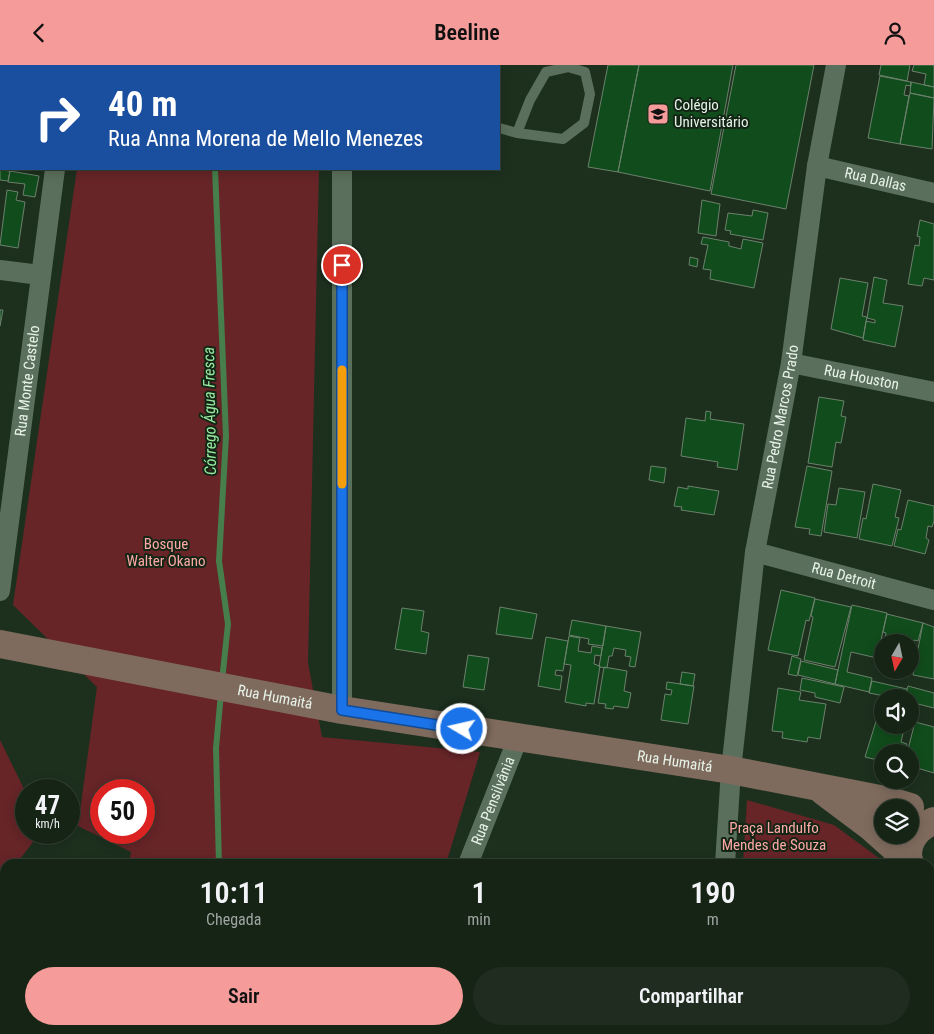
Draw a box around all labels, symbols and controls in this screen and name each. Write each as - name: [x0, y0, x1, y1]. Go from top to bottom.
- icon: back: [25, 19, 53, 47]
- icon: person: [881, 19, 909, 47]
- text: Beeline: [434, 20, 500, 45]
- text: 40 m: [108, 84, 177, 125]
- icon: right: [25, 85, 90, 150]
- place label: Colégio Universitário: [674, 96, 749, 131]
- school or university icon: Colégio Universitário: [646, 102, 670, 126]
- text: Rua Anna Morena de Mello Menezes: [108, 126, 423, 151]
- street label: Rua Dallas: [843, 164, 908, 195]
- pin: [321, 244, 363, 286]
- icon: arrive: [328, 251, 356, 279]
- street label: Rua Monte Castelo: [11, 324, 44, 437]
- street label: Rua Pedro Marcos Prado: [758, 344, 802, 491]
- water label: Córrego Água Fresca: [199, 347, 220, 475]
- street label: Rua Houston: [823, 361, 901, 394]
- park label: Bosque Walter Okano: [126, 535, 206, 570]
- street label: Rua Detroit: [810, 559, 878, 593]
- north arrow: [874, 634, 919, 679]
- map controls: [874, 634, 919, 844]
- street label: Rua Humaitá: [236, 681, 314, 713]
- button: sound: [874, 689, 919, 734]
- position arrow: [435, 702, 487, 754]
- button: search: [874, 744, 919, 789]
- street label: Rua Humaitá: [636, 747, 714, 776]
- street label: Rua Pensilvânia: [467, 754, 519, 848]
- speed limit sign: 50: [90, 779, 155, 844]
- text: 47: [35, 791, 60, 820]
- button: layers: [874, 799, 919, 844]
- text: km/h: [35, 817, 60, 831]
- park label: Praça Landulfo Mendes de Souza: [722, 819, 826, 854]
- text: 10:11: [199, 875, 268, 910]
- text: 1: [471, 875, 487, 910]
- text: 190: [690, 875, 735, 910]
- text: Chegada: [206, 910, 261, 929]
- text: min: [467, 910, 491, 929]
- text: m: [707, 910, 719, 929]
- button: Sair: [25, 967, 463, 1025]
- button: Compartilhar: [473, 967, 910, 1025]

